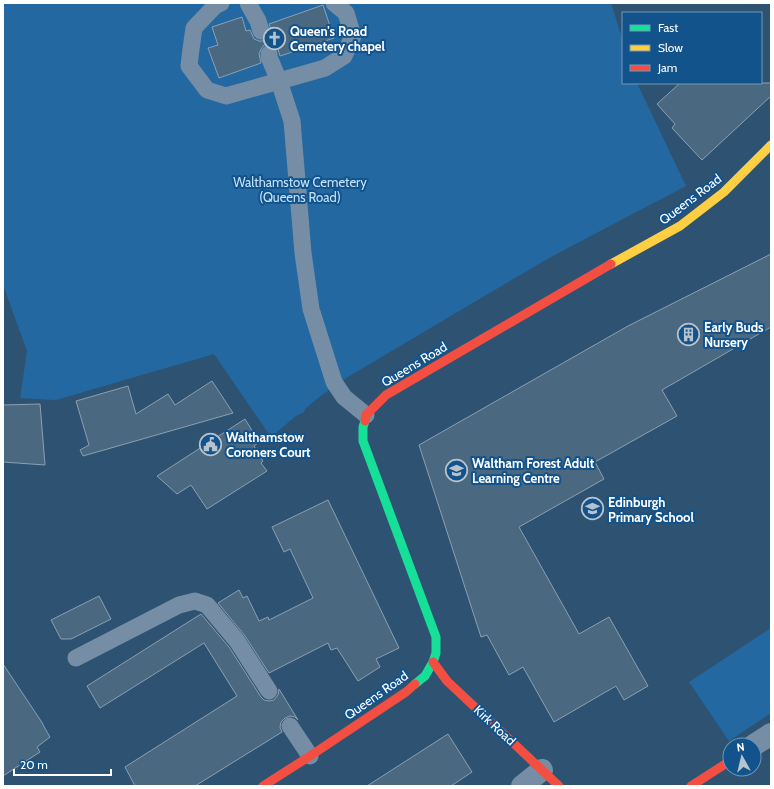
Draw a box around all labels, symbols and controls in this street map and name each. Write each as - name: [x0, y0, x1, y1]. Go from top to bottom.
- legend: [622, 12, 762, 84]
- text: Fast: [658, 20, 678, 35]
- place label: Queen's Road Cemetery chapel: [290, 23, 386, 54]
- church icon: Queen's Road Cemetery chapel: [262, 25, 288, 51]
- text: Slow: [658, 40, 683, 55]
- text: Jam: [657, 60, 677, 75]
- street label: Queens Road: [656, 170, 724, 228]
- park label: Walthamstow Cemetery (Queens Road): [233, 174, 367, 205]
- place label: Early Buds Nursery: [704, 319, 764, 350]
- building icon: Early Buds Nursery: [675, 321, 701, 347]
- street label: Queens Road: [378, 338, 450, 390]
- place label: Walthamstow Coroners Court: [226, 429, 311, 460]
- public building icon: Walthamstow Coroners Court: [198, 431, 224, 457]
- place label: Waltham Forest Adult Learning Centre: [472, 455, 595, 486]
- school or university icon: Waltham Forest Adult Learning Centre: [444, 457, 470, 483]
- place label: Edinburgh Primary School: [608, 494, 694, 525]
- school or university icon: Edinburgh Primary School: [580, 496, 606, 522]
- street label: Queens Road: [341, 667, 411, 723]
- street label: Kirk Road: [471, 702, 519, 748]
- north arrow: [722, 737, 762, 777]
- text: N: [736, 740, 745, 755]
- scale bar: [14, 751, 111, 777]
- text: 20 m: [20, 757, 48, 772]

